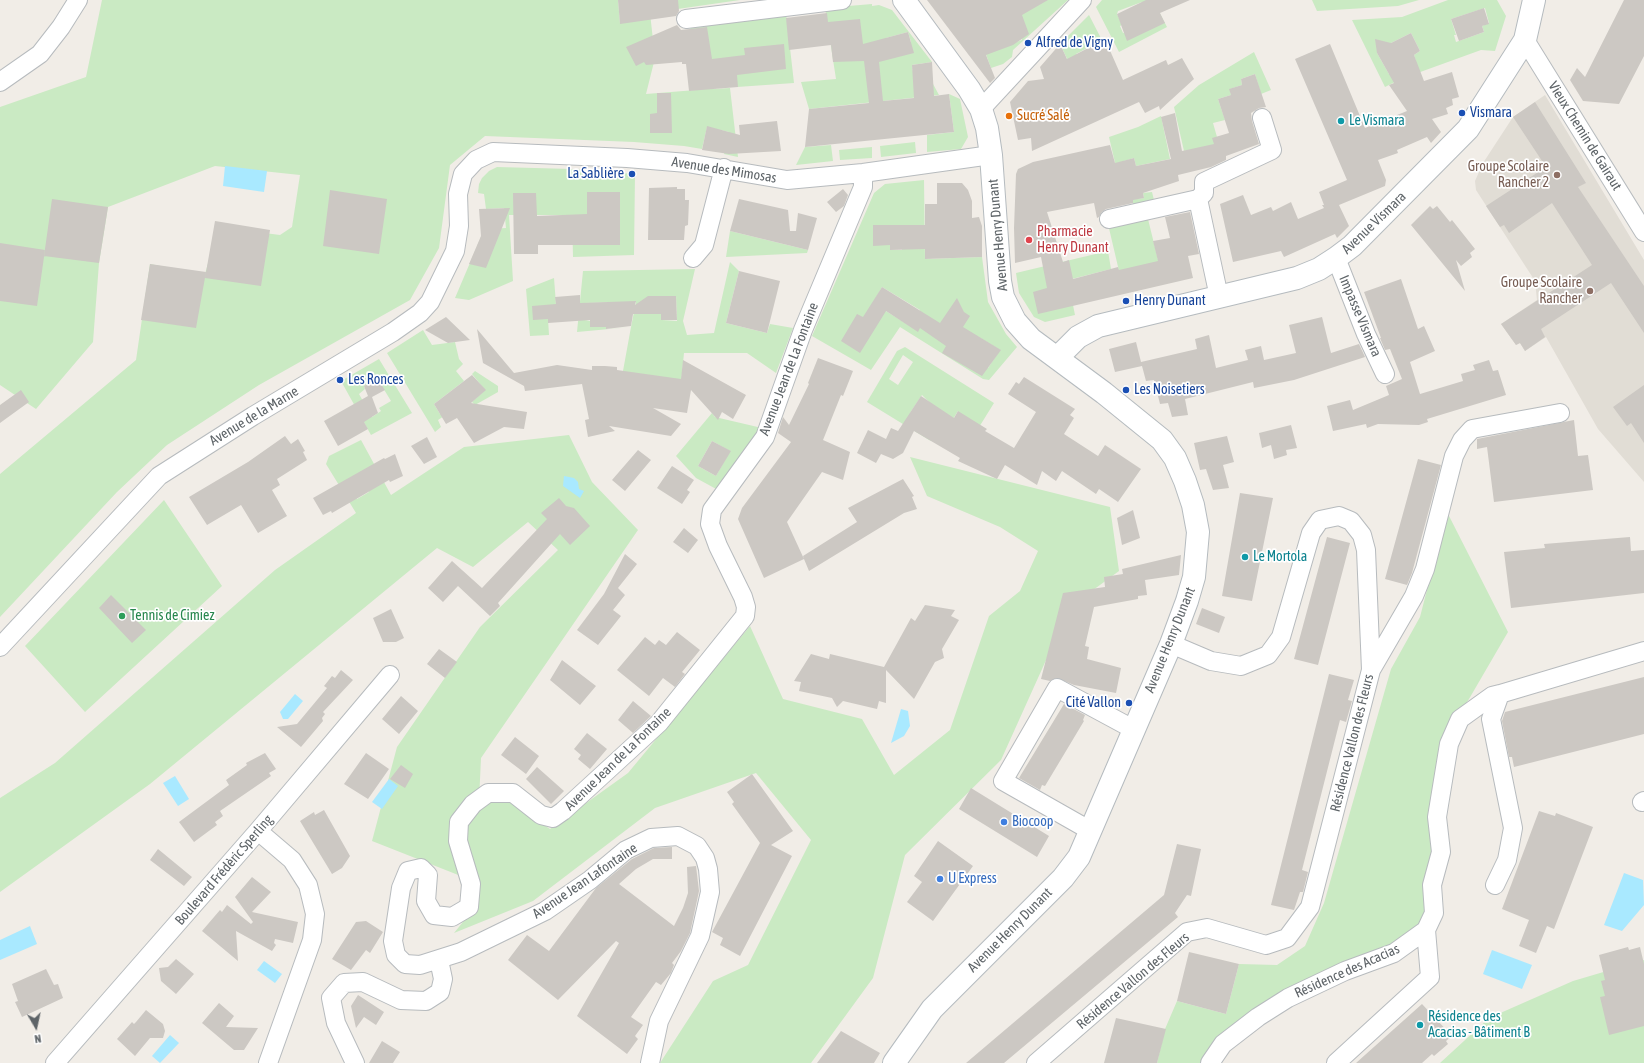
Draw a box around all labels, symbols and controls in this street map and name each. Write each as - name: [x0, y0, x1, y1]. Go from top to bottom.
- place label: Alfred de Vigny: [1036, 35, 1113, 51]
- marker: Alfred de Vigny: [1023, 38, 1033, 48]
- street label: Vieux Chemin de Gairaut: [1545, 78, 1625, 194]
- place label: Vismara: [1470, 105, 1512, 121]
- place label: Sucré Salé: [1017, 108, 1070, 124]
- marker: Vismara: [1457, 108, 1467, 118]
- marker: Sucré Salé: [1004, 111, 1014, 121]
- place label: Le Vismara: [1349, 113, 1405, 129]
- marker: Le Vismara: [1336, 116, 1346, 126]
- street label: Avenue des Mimosas: [670, 153, 778, 187]
- place label: Groupe Scolaire Rancher 2: [1468, 159, 1549, 192]
- place label: La Sablière: [567, 166, 624, 182]
- marker: La Sablière: [627, 169, 637, 179]
- marker: Groupe Scolaire Rancher 2: [1552, 170, 1562, 180]
- street label: Avenue Henry Dunant: [985, 178, 1011, 292]
- street label: Avenue Vismara: [1338, 188, 1410, 258]
- place label: Pharmacie Henry Dunant: [1037, 224, 1109, 256]
- marker: Pharmacie Henry Dunant: [1024, 235, 1034, 245]
- street label: Impasse Vismara: [1335, 273, 1385, 359]
- place label: Groupe Scolaire Rancher: [1501, 275, 1582, 308]
- marker: Groupe Scolaire Rancher: [1585, 286, 1595, 296]
- place label: Henry Dunant: [1134, 293, 1206, 309]
- marker: Henry Dunant: [1121, 296, 1131, 306]
- street label: Avenue Jean de La Fontaine: [756, 300, 822, 438]
- place label: Les Ronces: [348, 372, 403, 388]
- marker: Les Ronces: [335, 375, 345, 385]
- place label: Les Noisetiers: [1134, 382, 1205, 398]
- street label: Avenue de la Marne: [206, 383, 302, 449]
- marker: Les Noisetiers: [1121, 385, 1131, 395]
- place label: Le Mortola: [1253, 549, 1307, 565]
- marker: Le Mortola: [1240, 552, 1250, 562]
- street label: Avenue Henry Dunant: [1141, 585, 1199, 695]
- place label: Tennis de Cimiez: [130, 608, 214, 624]
- marker: Tennis de Cimiez: [117, 611, 127, 621]
- street label: Résidence Vallon des Fleurs: [1327, 672, 1377, 814]
- place label: Cité Vallon: [1066, 695, 1121, 711]
- marker: Cité Vallon: [1124, 698, 1134, 708]
- street label: Avenue Jean de La Fontaine: [561, 704, 675, 814]
- street label: Boulevard Frédèric Sperling: [172, 811, 276, 929]
- place label: Biocoop: [1012, 814, 1053, 830]
- marker: Biocoop: [999, 817, 1009, 827]
- street label: Avenue Jean Lafontaine: [529, 840, 641, 922]
- place label: U Express: [948, 871, 997, 887]
- marker: U Express: [935, 874, 945, 884]
- street label: Avenue Henry Dunant: [964, 884, 1056, 976]
- street label: Résidence Vallon des Fleurs: [1073, 929, 1193, 1033]
- street label: Résidence des Acacias: [1292, 940, 1402, 1002]
- north arrow: [16, 1007, 56, 1047]
- place label: Résidence des Acacias - Bâtiment B: [1428, 1009, 1530, 1042]
- marker: Résidence des Acacias - Bâtiment B: [1415, 1020, 1425, 1030]
- text: N: [34, 1032, 42, 1045]

